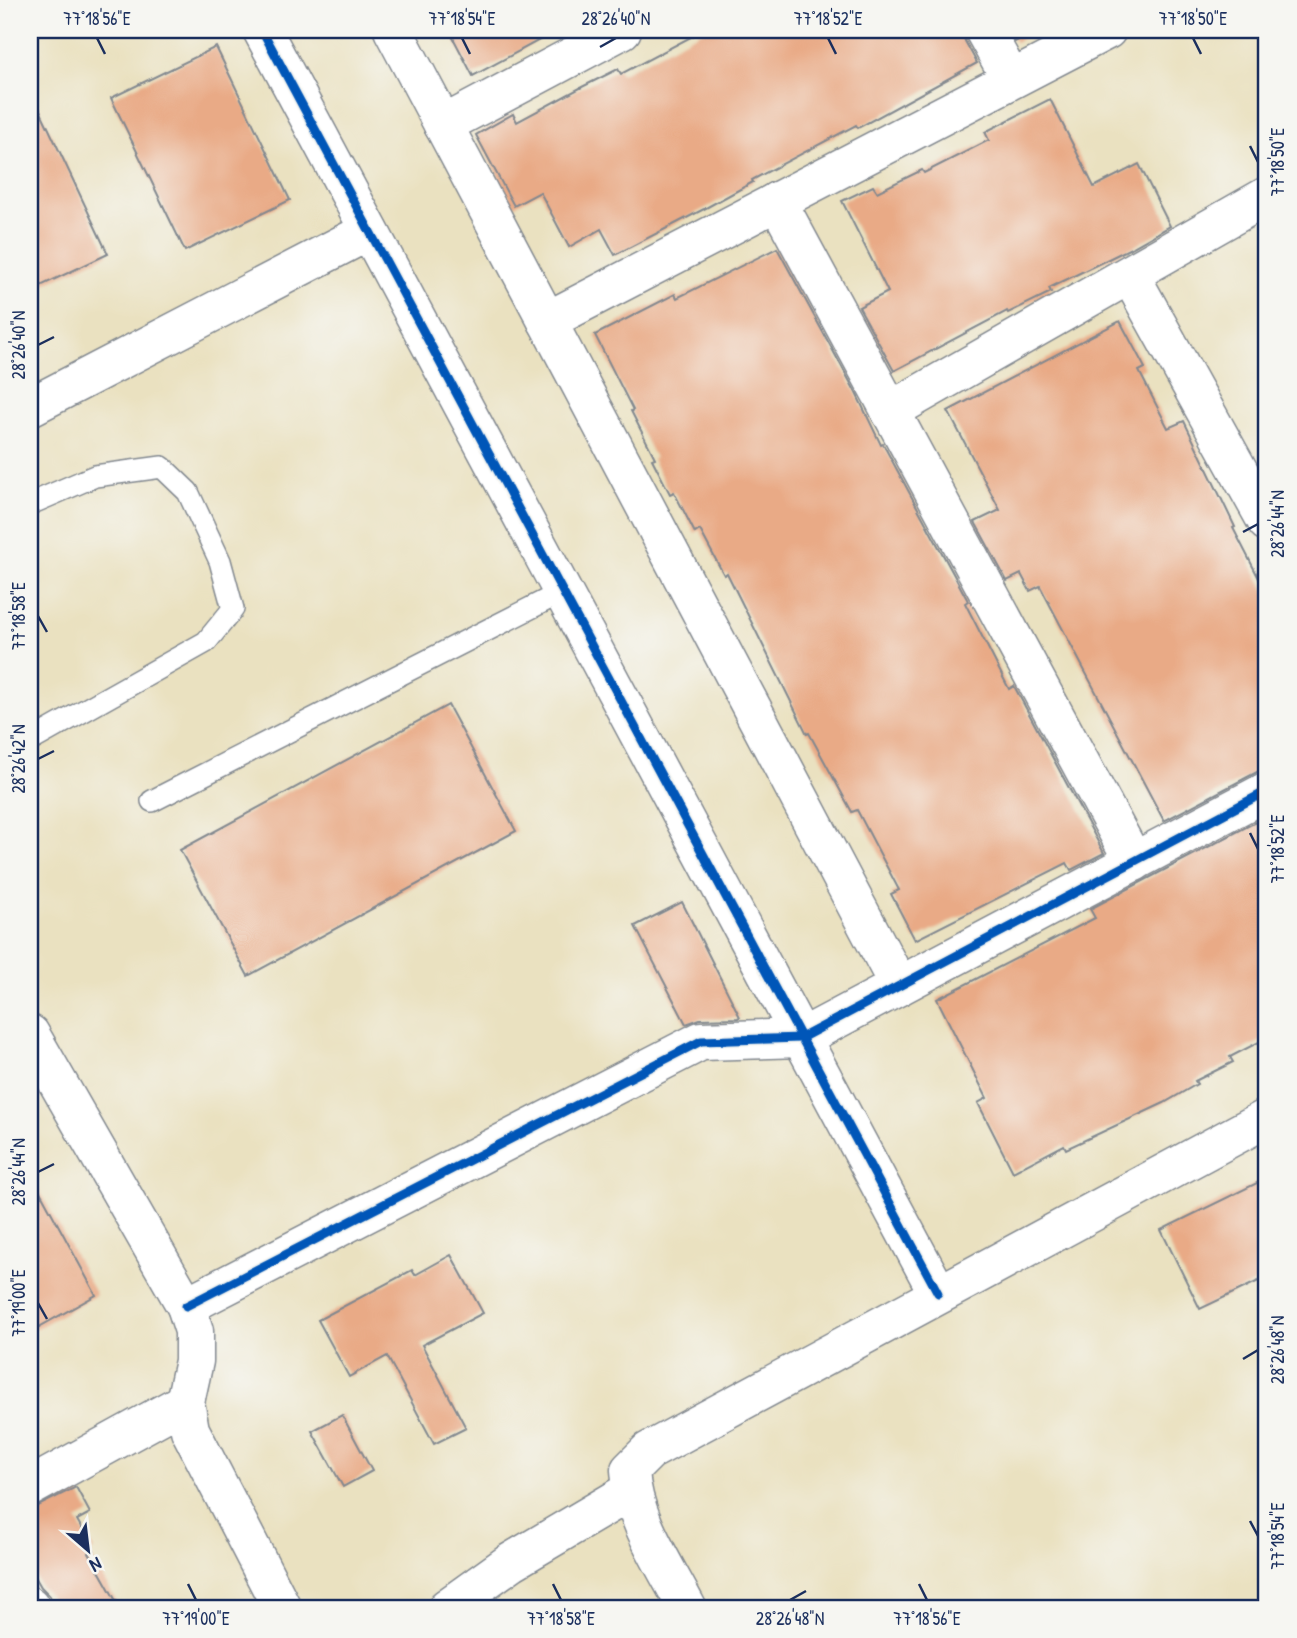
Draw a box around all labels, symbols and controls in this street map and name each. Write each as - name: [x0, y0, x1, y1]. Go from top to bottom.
- text: 77°18'56"E: [63, 6, 131, 31]
- text: 77°18'54"E: [428, 6, 496, 31]
- text: 28°26'40"N: [582, 6, 650, 31]
- text: 77°18'52"E: [794, 6, 862, 31]
- text: 77°18'50"E: [1159, 6, 1227, 31]
- text: 77°18'50"E: [1265, 128, 1290, 196]
- text: 28°26'40"N: [6, 311, 31, 379]
- text: 28°26'44"N: [1265, 490, 1290, 558]
- text: 77°18'58"E: [6, 582, 31, 650]
- text: 28°26'42"N: [6, 724, 31, 794]
- text: 77°18'52"E: [1265, 815, 1290, 883]
- text: 28°26'44"N: [6, 1138, 31, 1206]
- text: 77°19'00"E: [6, 1269, 31, 1337]
- text: 28°26'48"N: [1265, 1316, 1290, 1384]
- text: 77°18'54"E: [1265, 1502, 1290, 1570]
- north arrow: [52, 1516, 122, 1586]
- text: N: [85, 1551, 107, 1579]
- text: 77°19'00"E: [162, 1606, 230, 1631]
- text: 77°18'58"E: [527, 1606, 595, 1631]
- text: 28°26'48"N: [756, 1606, 824, 1631]
- text: 77°18'56"E: [893, 1606, 961, 1631]

